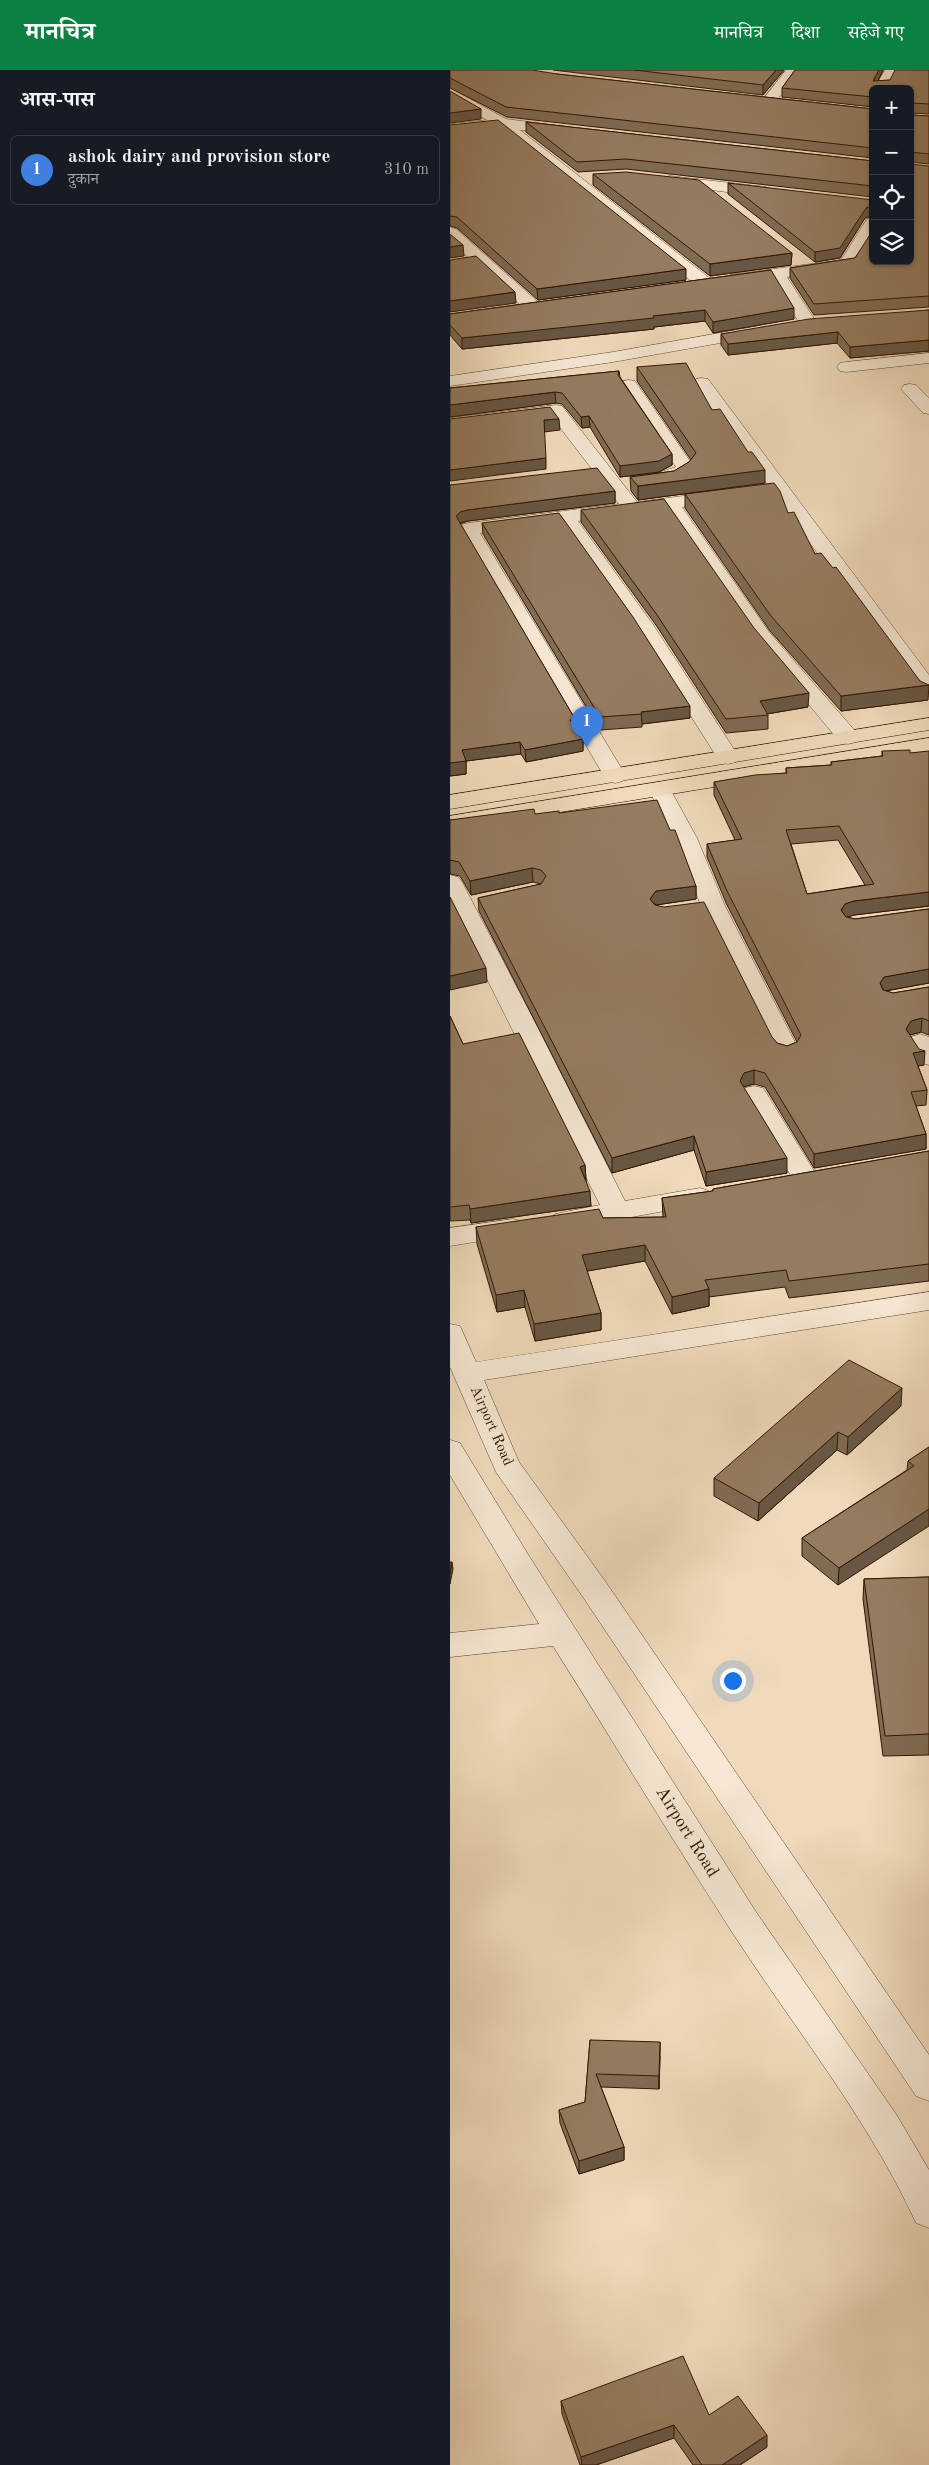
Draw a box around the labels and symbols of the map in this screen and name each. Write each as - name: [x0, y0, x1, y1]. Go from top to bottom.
- pin: 1: [571, 706, 603, 747]
- street label: Airport Road: [467, 1384, 515, 1468]
- your location: [720, 1668, 746, 1694]
- street label: Airport Road: [652, 1784, 722, 1880]

